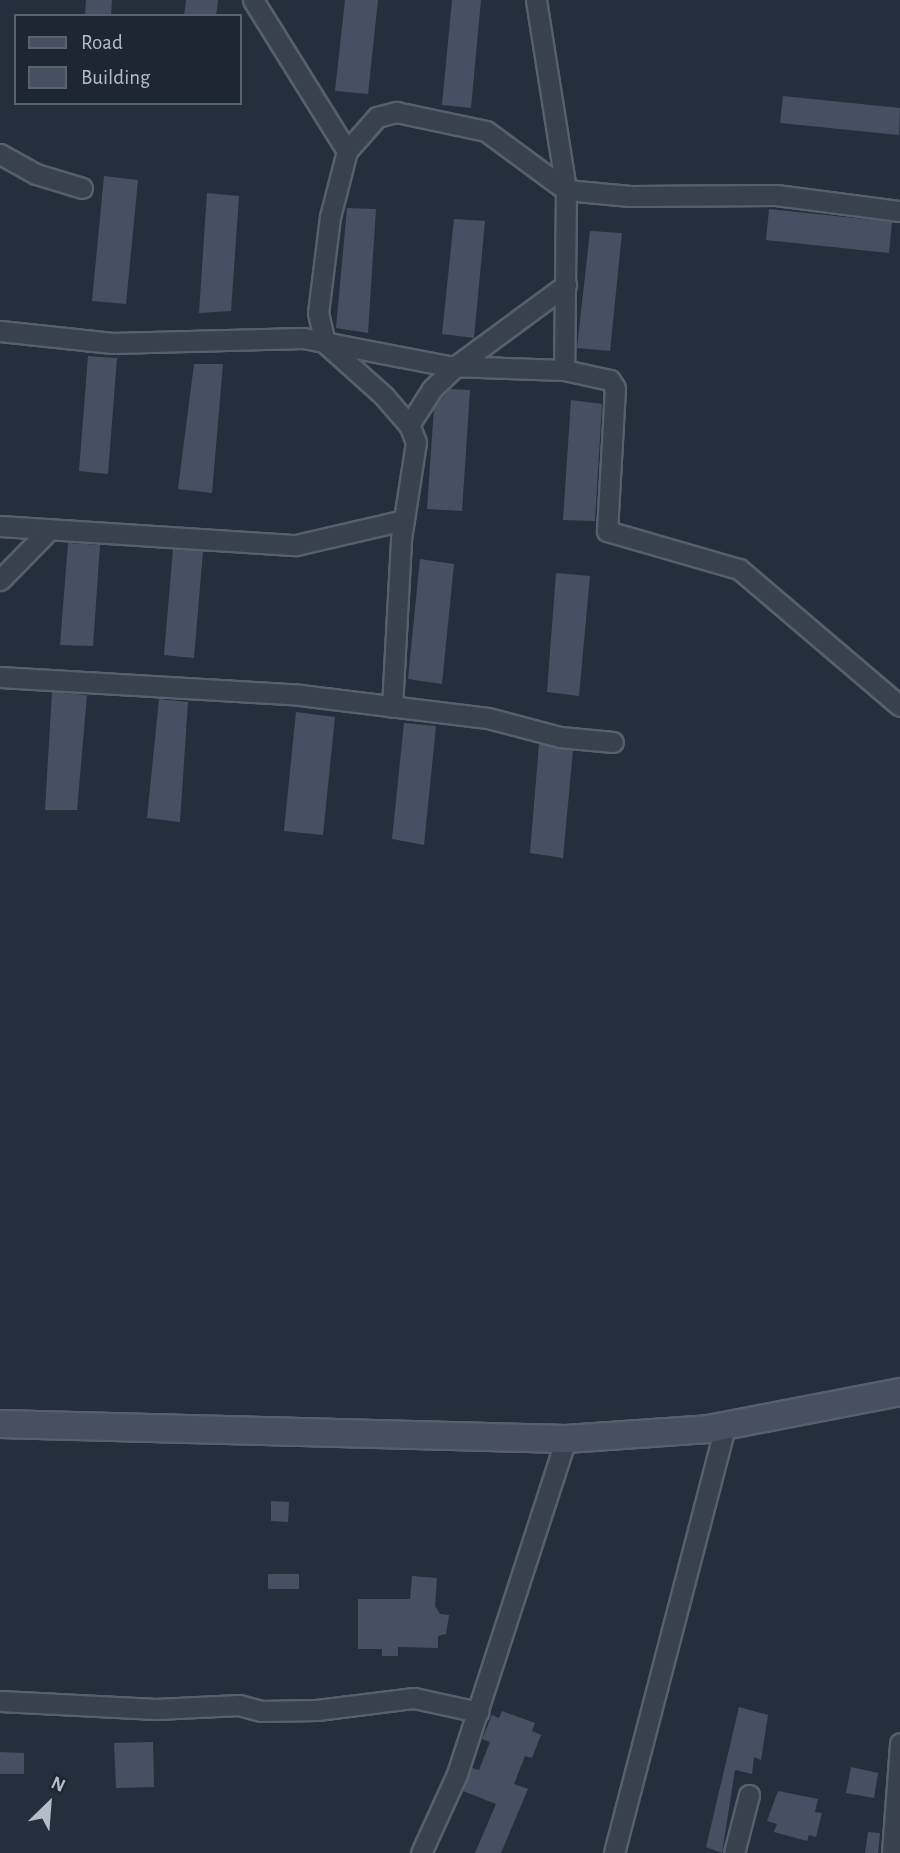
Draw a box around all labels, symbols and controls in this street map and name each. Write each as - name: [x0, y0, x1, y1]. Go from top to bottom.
- legend: [14, 14, 242, 105]
- text: Road: [81, 32, 123, 53]
- text: Building: [81, 67, 150, 88]
- north arrow: [14, 1769, 84, 1839]
- text: N: [48, 1773, 68, 1796]

